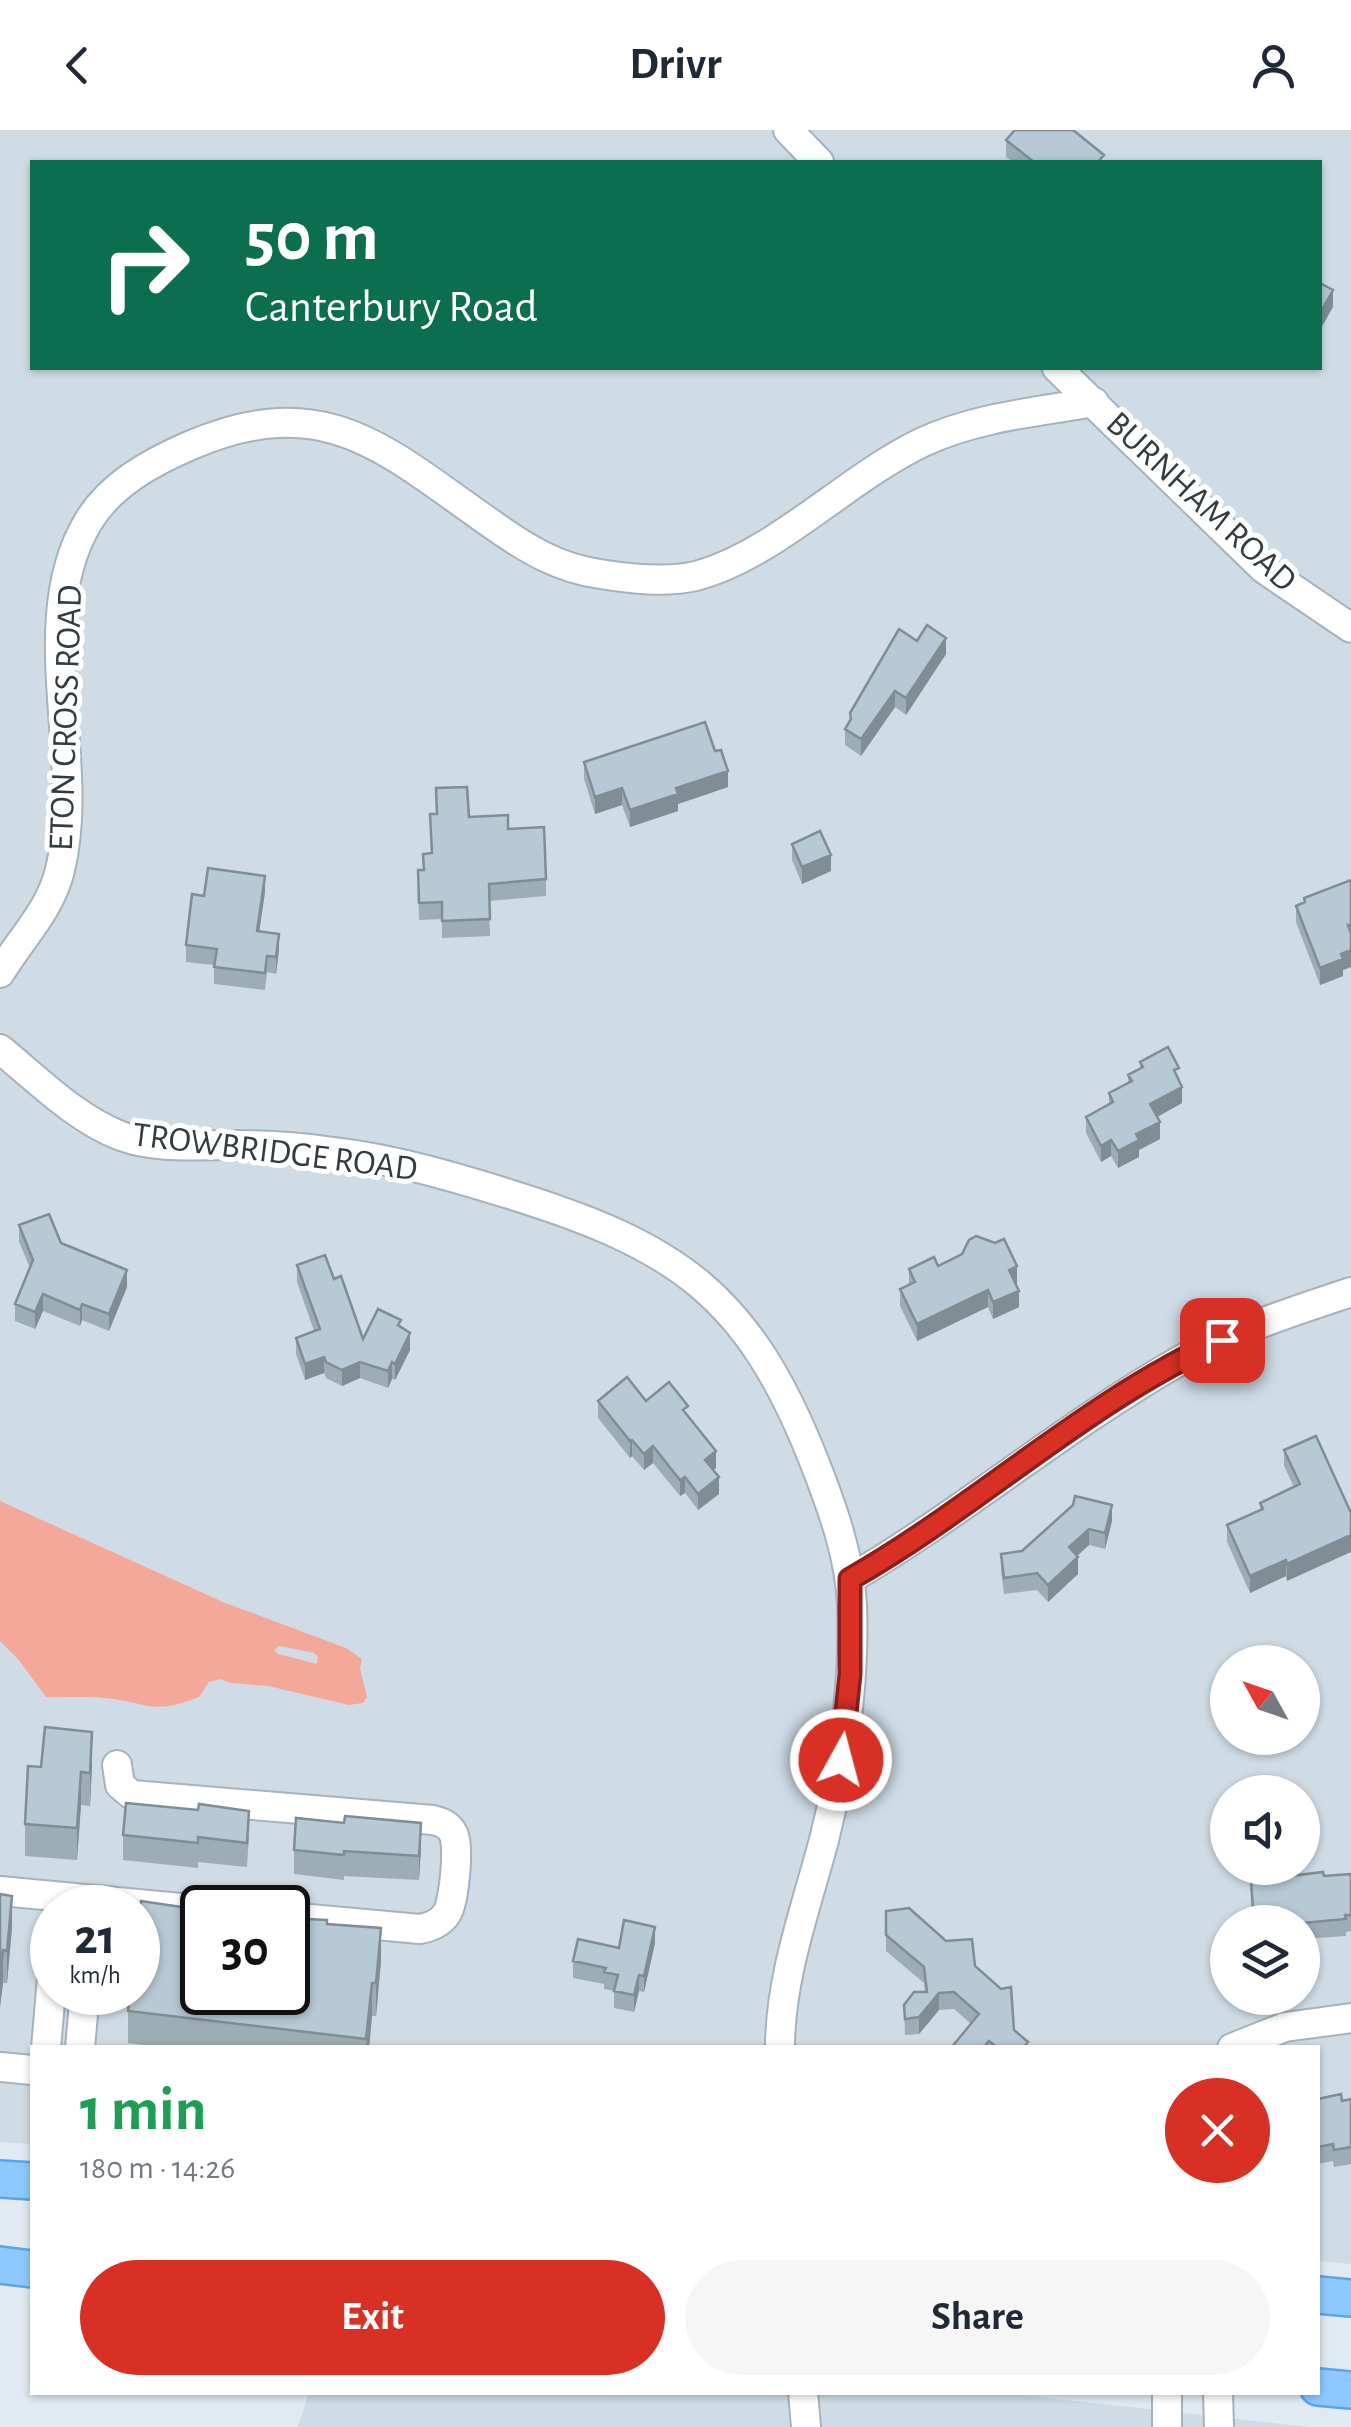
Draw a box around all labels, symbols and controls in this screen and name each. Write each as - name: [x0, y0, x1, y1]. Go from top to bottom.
- icon: back: [50, 38, 105, 93]
- icon: person: [1246, 38, 1301, 93]
- text: Drivr: [629, 42, 722, 87]
- icon: right: [80, 200, 210, 330]
- text: 50 m: [245, 203, 379, 273]
- text: Canterbury Road: [245, 285, 538, 330]
- street label: BURNHAM ROAD: [1099, 406, 1303, 598]
- street label: ETON CROSS ROAD: [44, 584, 88, 852]
- street label: TROWBRIDGE ROAD: [131, 1117, 419, 1187]
- pin: [1180, 1298, 1265, 1383]
- icon: arrive: [1195, 1313, 1250, 1368]
- north arrow: [1210, 1645, 1320, 1755]
- map controls: [1210, 1645, 1320, 2015]
- position arrow: [789, 1708, 893, 1812]
- button: sound: [1210, 1775, 1320, 1885]
- speed limit sign: 30: [180, 1885, 310, 2015]
- button: layers: [1210, 1905, 1320, 2015]
- text: 21: [74, 1913, 116, 1963]
- text: km/h: [69, 1963, 121, 1988]
- button: close: [1165, 2078, 1270, 2183]
- text: 1 min: [80, 2081, 206, 2141]
- text: 180 m · 14:26: [80, 2152, 235, 2184]
- button: Exit: [80, 2260, 665, 2375]
- button: Share: [685, 2260, 1270, 2375]

